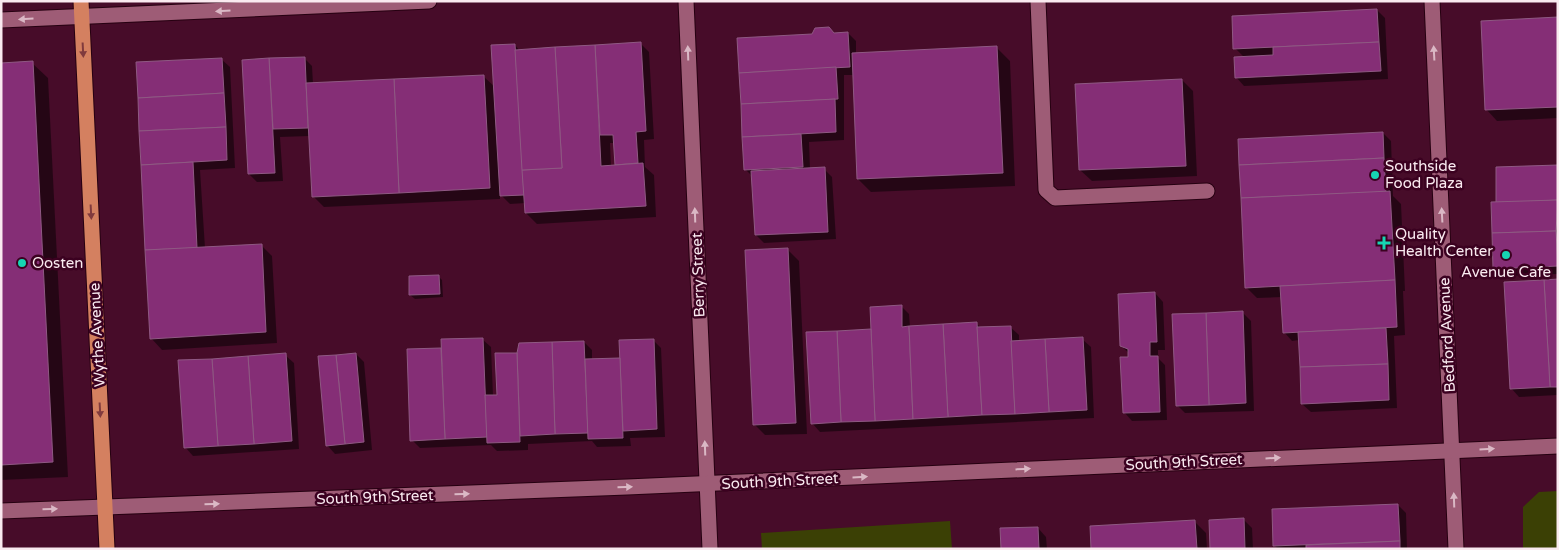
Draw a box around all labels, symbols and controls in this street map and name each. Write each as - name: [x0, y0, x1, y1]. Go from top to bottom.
- one-way arrow: [215, 7, 231, 15]
- one-way arrow: [18, 15, 34, 23]
- one-way arrow: [80, 42, 88, 58]
- one-way arrow: [684, 45, 692, 61]
- one-way arrow: [1430, 45, 1438, 61]
- place label: Southside Food Plaza: [1385, 157, 1463, 192]
- marker: Southside Food Plaza: [1369, 169, 1381, 181]
- one-way arrow: [87, 205, 95, 221]
- one-way arrow: [691, 207, 699, 223]
- one-way arrow: [1437, 207, 1445, 223]
- place label: Quality Health Center: [1395, 225, 1493, 260]
- street label: Berry Street: [688, 232, 708, 318]
- marker: Quality Health Center: [1377, 236, 1391, 250]
- marker: Avenue Cafe: [1500, 249, 1512, 261]
- place label: Oosten: [32, 254, 83, 272]
- marker: Oosten: [16, 257, 28, 269]
- place label: Avenue Cafe: [1461, 263, 1551, 281]
- street label: Bedford Avenue: [1435, 277, 1459, 393]
- street label: Wythe Avenue: [85, 282, 109, 388]
- one-way arrow: [96, 402, 104, 418]
- one-way arrow: [701, 439, 709, 455]
- one-way arrow: [1480, 444, 1496, 452]
- street label: South 9th Street: [1125, 450, 1243, 474]
- one-way arrow: [1265, 454, 1281, 462]
- one-way arrow: [1015, 465, 1031, 473]
- street label: South 9th Street: [721, 469, 839, 493]
- one-way arrow: [853, 472, 869, 480]
- one-way arrow: [617, 483, 633, 491]
- street label: South 9th Street: [316, 486, 434, 508]
- one-way arrow: [454, 489, 470, 497]
- one-way arrow: [1450, 492, 1458, 508]
- one-way arrow: [205, 499, 221, 507]
- one-way arrow: [42, 505, 58, 513]

